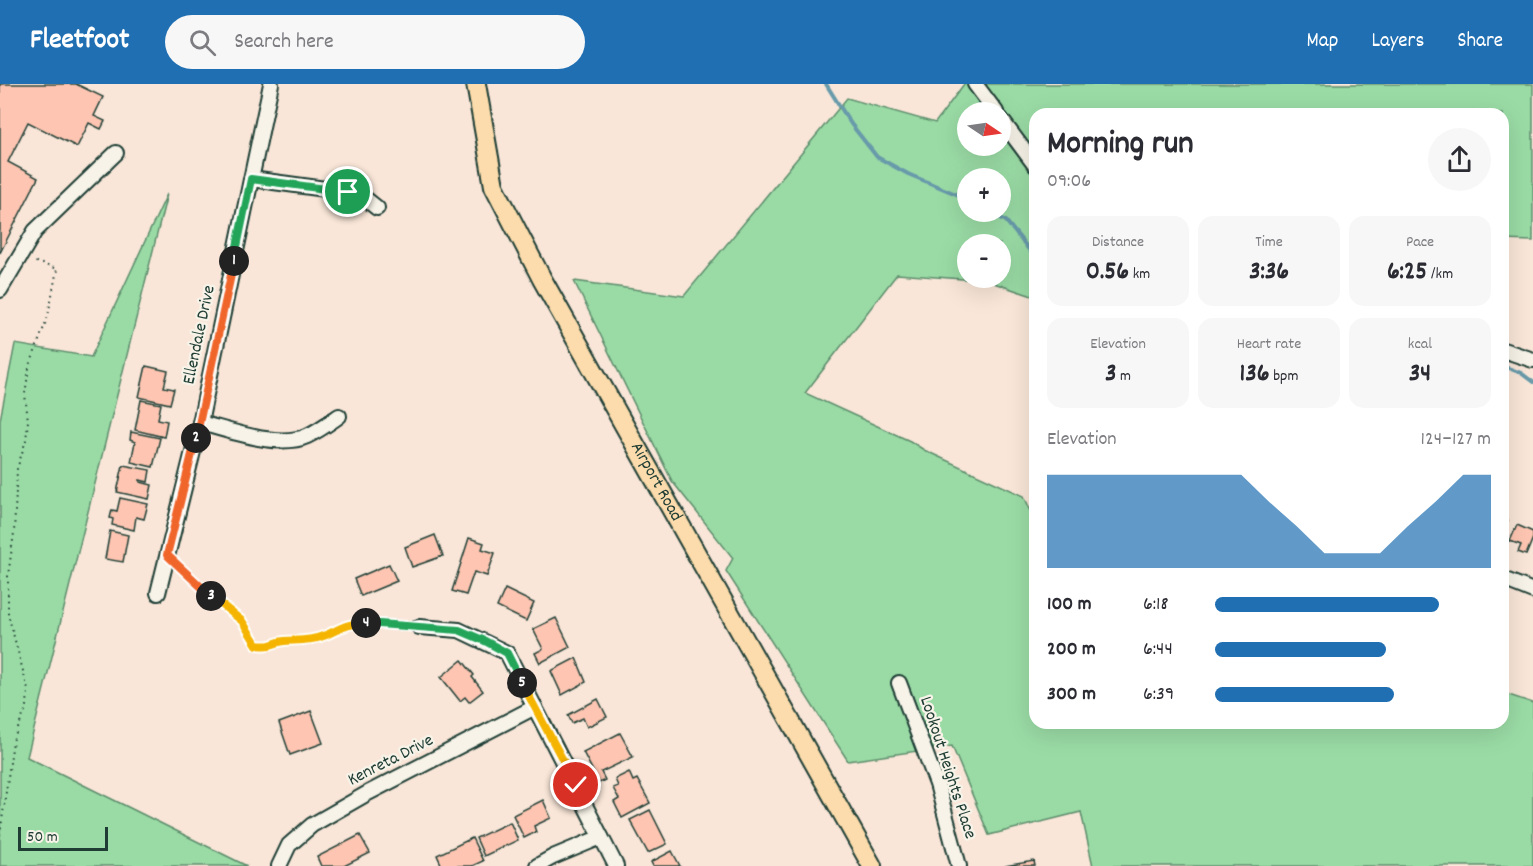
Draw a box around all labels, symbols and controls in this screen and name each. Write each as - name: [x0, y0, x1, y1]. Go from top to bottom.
- search box: [165, 15, 585, 69]
- text: Fleetfoot: [30, 22, 129, 62]
- icon: search: [186, 26, 219, 59]
- text: Search here: [234, 27, 334, 58]
- text: Map: [1307, 27, 1338, 57]
- text: Layers: [1371, 27, 1424, 57]
- text: Share: [1457, 27, 1503, 57]
- north arrow: [957, 102, 1011, 156]
- map controls: [957, 102, 1011, 288]
- text: Morning run: [1047, 122, 1194, 169]
- button: share: [1428, 128, 1491, 191]
- pin: [322, 166, 373, 217]
- button: +: [957, 168, 1011, 222]
- text: 09:06: [1047, 168, 1091, 196]
- icon: arrive: [331, 175, 364, 208]
- text: Distance: [1092, 231, 1144, 254]
- text: Time: [1255, 231, 1283, 254]
- text: Pace: [1406, 231, 1434, 254]
- button: −: [957, 234, 1011, 288]
- pin: 1: [219, 246, 249, 276]
- text: 1: [232, 249, 236, 272]
- text: 0.56: [1086, 254, 1129, 291]
- text: 3:36: [1249, 254, 1289, 291]
- text: 6:25: [1387, 254, 1427, 291]
- text: km: [1129, 263, 1150, 286]
- text: /km: [1427, 263, 1453, 286]
- street label: Ellendale Drive: [177, 283, 223, 387]
- text: Elevation: [1090, 333, 1146, 356]
- text: Heart rate: [1237, 333, 1301, 356]
- text: kcal: [1408, 333, 1432, 356]
- text: 3: [1105, 356, 1116, 393]
- text: 136: [1240, 356, 1270, 393]
- text: 34: [1409, 356, 1431, 393]
- text: m: [1116, 365, 1131, 388]
- text: bpm: [1270, 365, 1298, 388]
- pin: 2: [181, 423, 211, 453]
- text: 2: [193, 426, 200, 449]
- text: Elevation: [1047, 426, 1117, 454]
- text: 124–127 m: [1421, 426, 1491, 454]
- street label: Airport Road: [624, 438, 688, 526]
- pin: 3: [196, 581, 226, 611]
- text: 3: [207, 584, 215, 607]
- text: 100 m: [1047, 591, 1092, 619]
- text: 6:18: [1143, 591, 1169, 619]
- pin: 4: [351, 608, 381, 638]
- text: 4: [363, 611, 369, 634]
- text: 200 m: [1047, 636, 1096, 664]
- text: 6:44: [1143, 636, 1173, 664]
- pin: 5: [507, 668, 537, 698]
- text: 5: [518, 671, 526, 694]
- text: 300 m: [1047, 681, 1096, 709]
- text: 6:39: [1143, 681, 1174, 709]
- street label: Lookout Heights Place: [912, 694, 982, 842]
- street label: Kenreta Drive: [344, 729, 438, 793]
- pin: [550, 759, 601, 810]
- icon: check: [559, 768, 592, 801]
- scale bar: [18, 824, 108, 852]
- text: 50 m: [27, 826, 58, 849]

